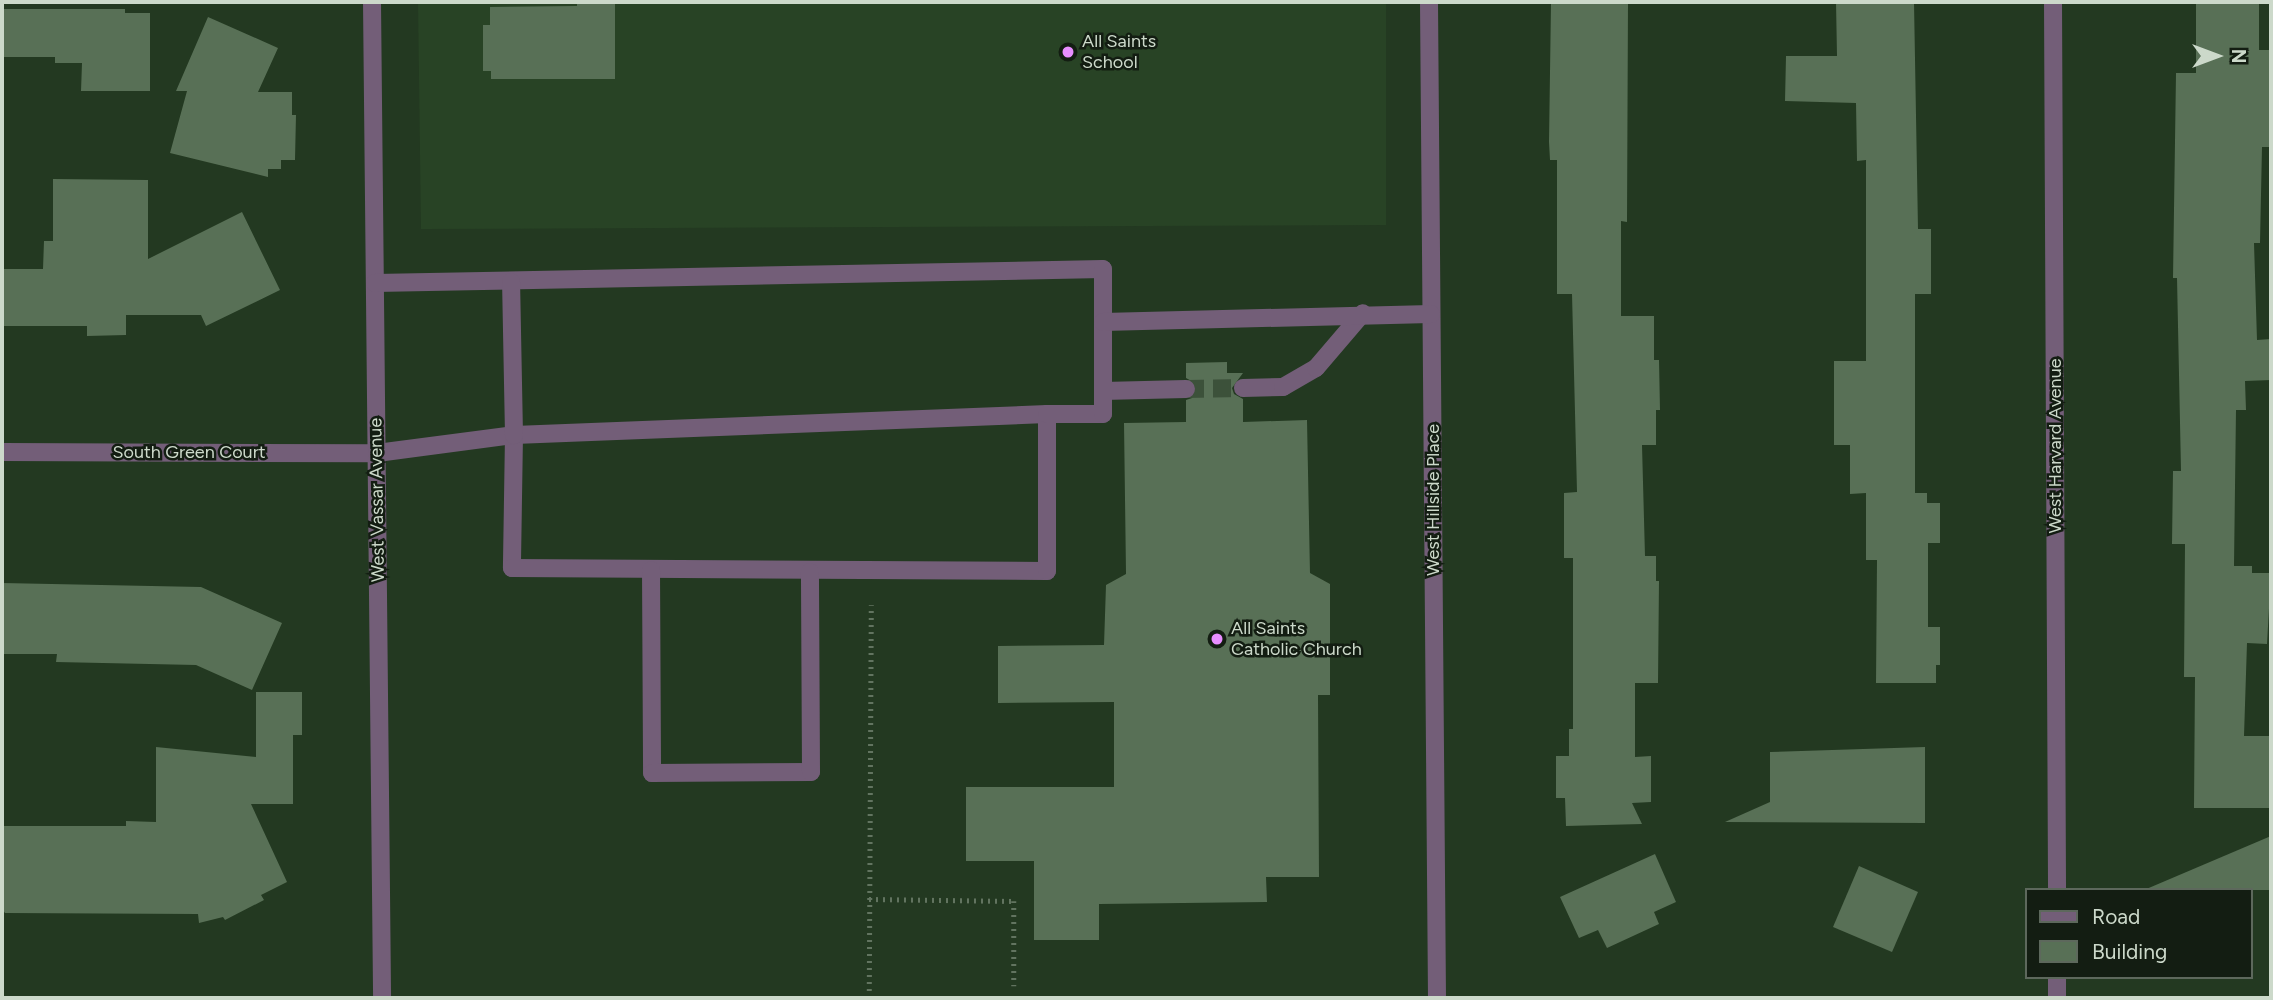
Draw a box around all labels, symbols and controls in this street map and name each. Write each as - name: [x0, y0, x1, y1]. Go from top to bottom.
- north arrow: [2182, 21, 2252, 91]
- place label: All Saints School: [1082, 31, 1156, 74]
- marker: All Saints School: [1060, 44, 1076, 60]
- text: N: [2227, 49, 2250, 63]
- street label: West Harvard Avenue: [2044, 358, 2066, 534]
- street label: West Vassar Avenue: [365, 418, 389, 582]
- street label: West Hillside Place: [1422, 424, 1444, 576]
- street label: South Green Court: [112, 441, 266, 463]
- place label: All Saints Catholic Church: [1231, 618, 1362, 660]
- marker: All Saints Catholic Church: [1209, 631, 1225, 647]
- legend: [2024, 888, 2252, 979]
- text: Road: [2092, 904, 2140, 929]
- text: Building: [2092, 939, 2167, 964]

